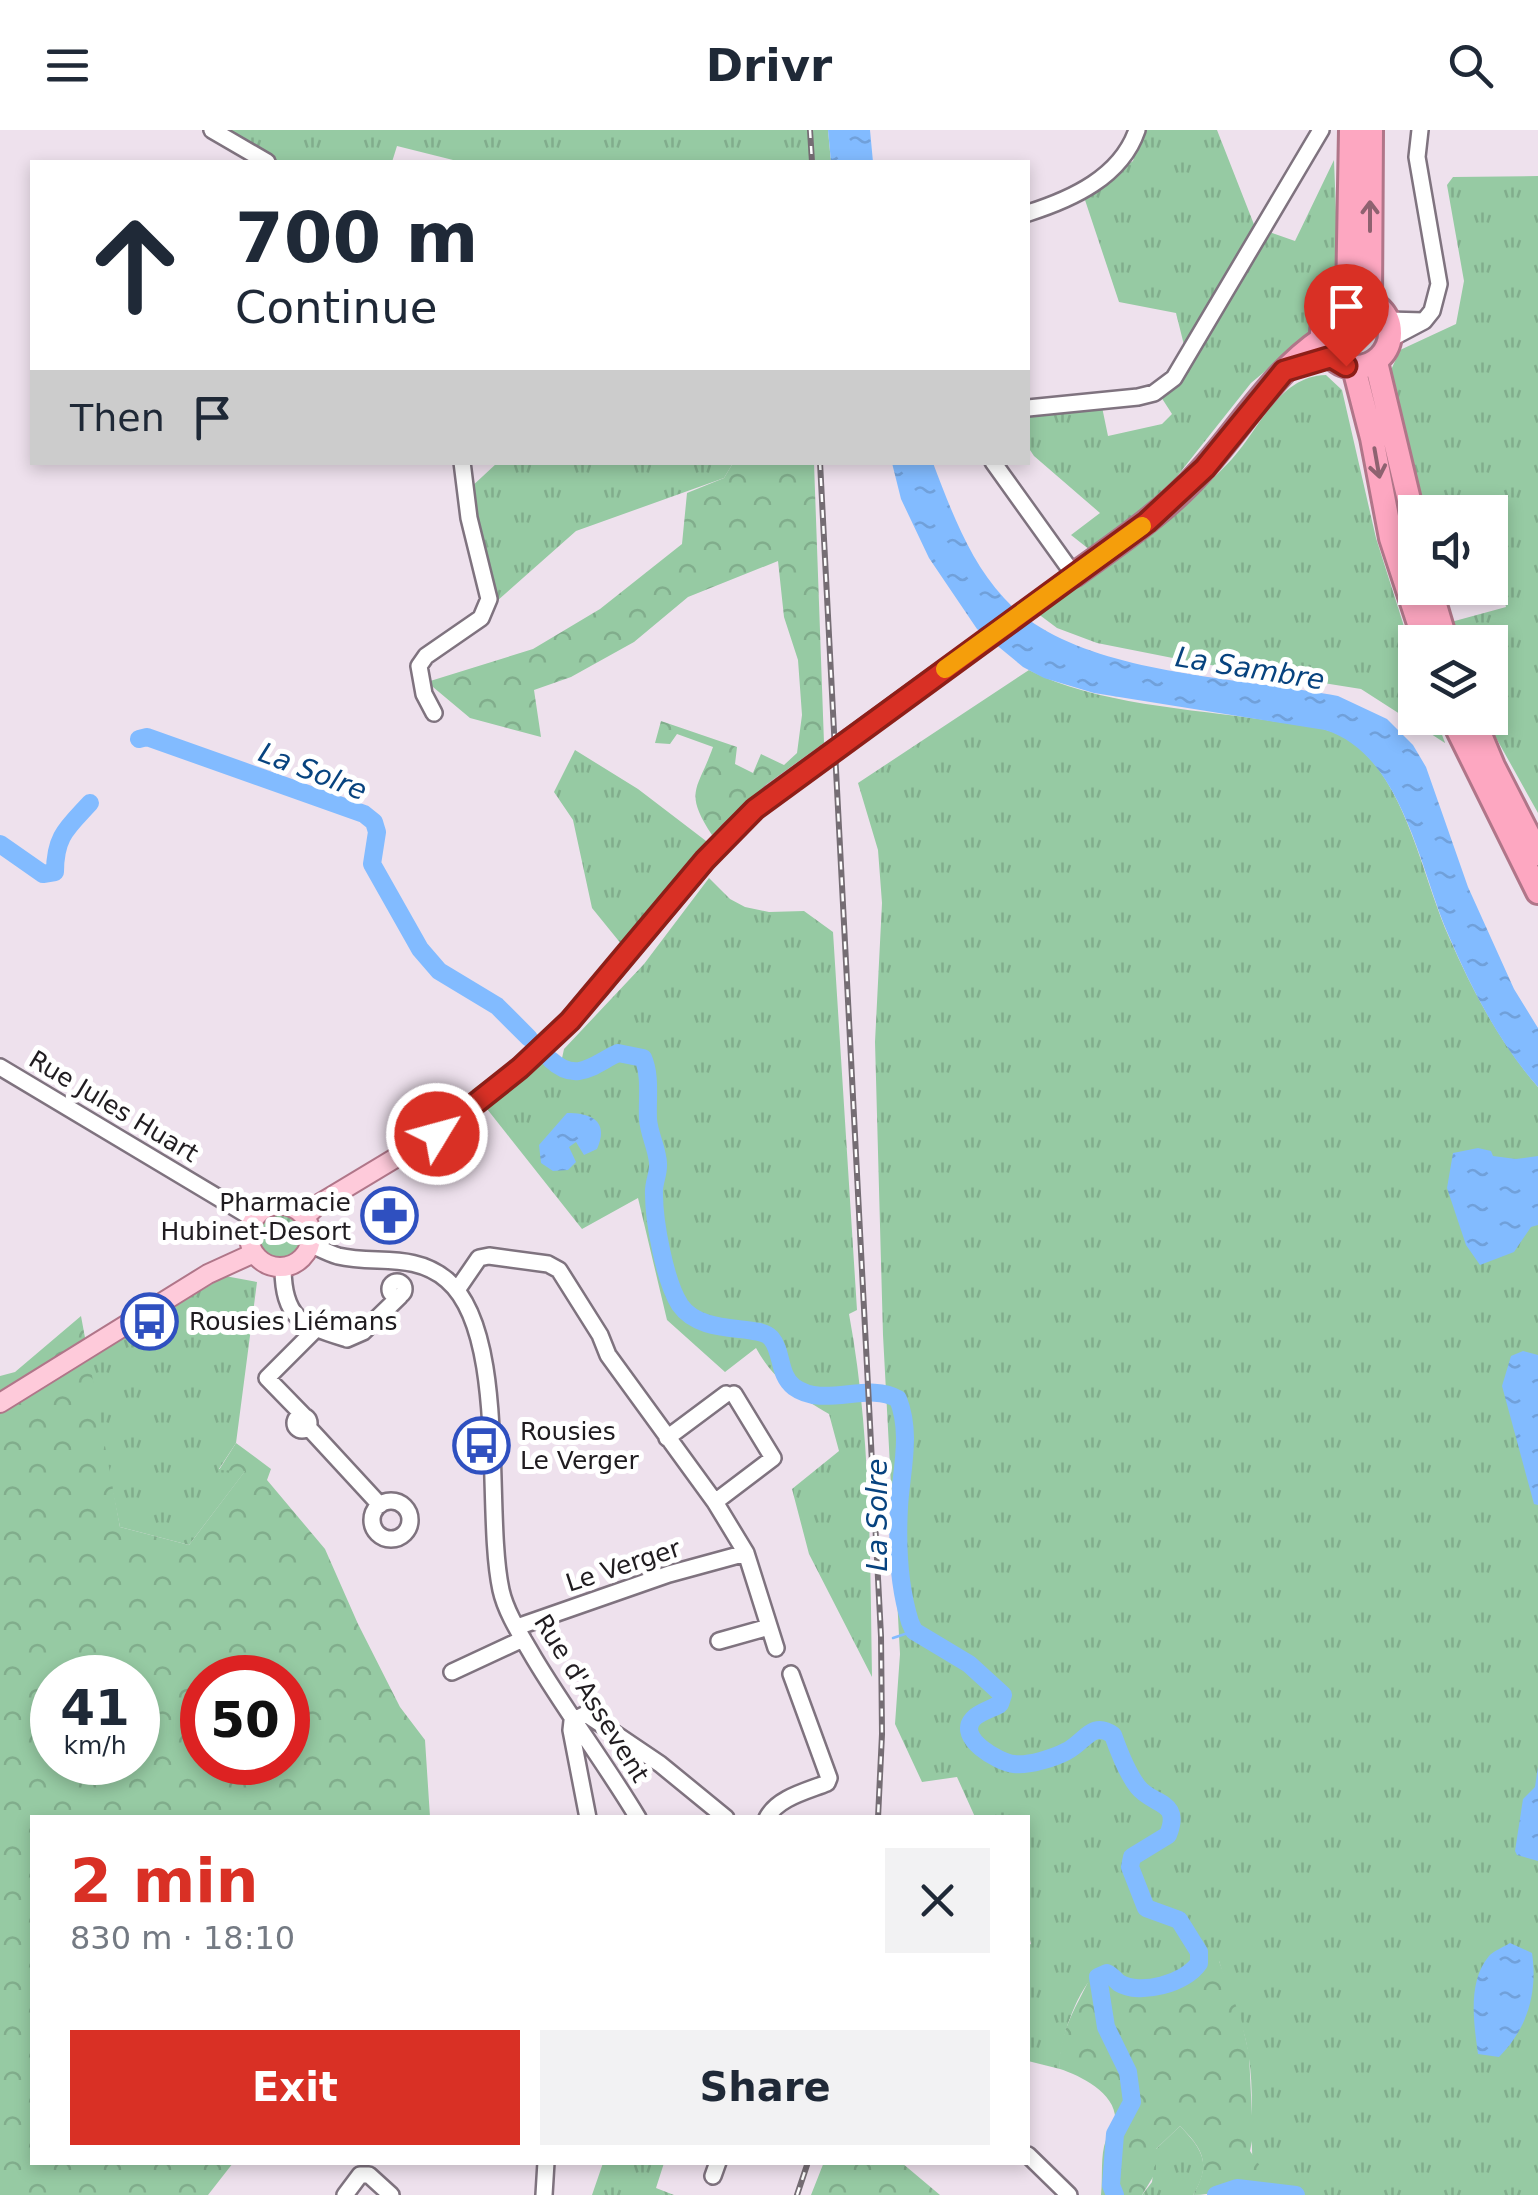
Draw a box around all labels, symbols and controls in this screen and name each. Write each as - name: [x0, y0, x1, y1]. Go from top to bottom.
- icon: menu: [40, 38, 95, 93]
- icon: search: [1443, 38, 1498, 93]
- text: Drivr: [706, 39, 832, 92]
- text: 700 m: [235, 197, 478, 279]
- icon: ahead: [70, 200, 200, 330]
- one-way arrow: [1360, 200, 1380, 232]
- pin: [1304, 264, 1389, 367]
- icon: arrive: [1319, 279, 1374, 334]
- text: Continue: [235, 281, 437, 334]
- icon: arrive: [185, 390, 240, 445]
- text: Then: [70, 396, 165, 440]
- one-way arrow: [1368, 446, 1387, 479]
- map controls: [1398, 495, 1508, 735]
- button: sound: [1398, 495, 1508, 605]
- button: layers: [1398, 625, 1508, 735]
- water label: La Sambre: [1173, 640, 1327, 697]
- water label: La Solre: [254, 736, 372, 807]
- street label: Rue Jules Huart: [24, 1045, 204, 1168]
- position arrow: [385, 1082, 489, 1186]
- pharmacy icon: Pharmacie Hubinet-Desort: [360, 1186, 420, 1246]
- place label: Pharmacie Hubinet-Desort: [160, 1188, 351, 1246]
- bus stop icon: Rousies Liémans: [120, 1291, 180, 1351]
- place label: Rousies Liémans: [189, 1307, 398, 1336]
- bus stop icon: Rousies Le Verger: [451, 1415, 511, 1475]
- place label: Rousies Le Verger: [520, 1417, 639, 1475]
- water label: La Solre: [861, 1458, 894, 1572]
- street label: Le Verger: [562, 1533, 685, 1598]
- street label: Rue d'Assevent: [528, 1609, 655, 1788]
- speed limit sign: 50: [180, 1655, 310, 1785]
- text: 41: [60, 1679, 130, 1737]
- text: km/h: [63, 1731, 127, 1760]
- text: 2 min: [70, 1846, 258, 1916]
- button: close: [885, 1848, 990, 1953]
- text: 830 m · 18:10: [70, 1919, 295, 1957]
- button: Exit: [70, 2030, 520, 2145]
- button: Share: [540, 2030, 990, 2145]

